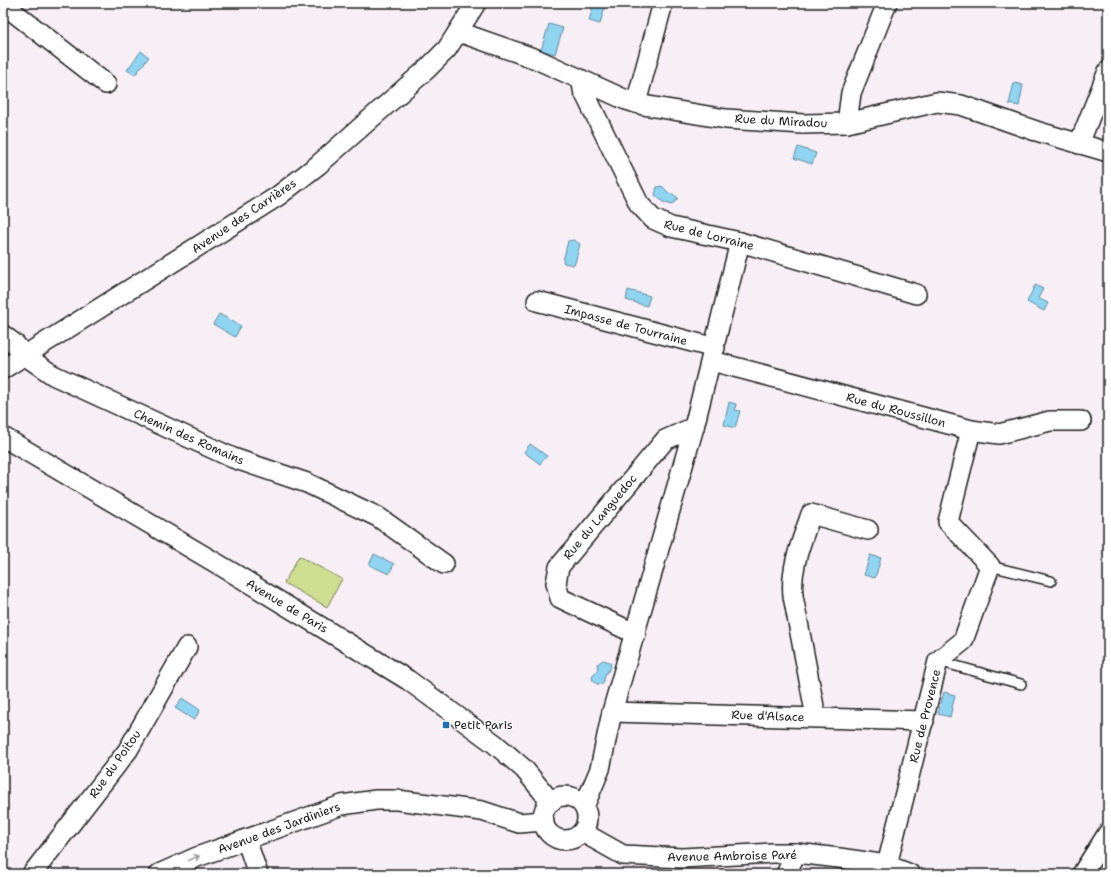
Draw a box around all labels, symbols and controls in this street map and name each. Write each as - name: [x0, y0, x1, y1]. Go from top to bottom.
- street label: Rue du Miradou: [734, 111, 828, 131]
- street label: Avenue des Carrières: [189, 175, 300, 257]
- street label: Rue de Lorraine: [662, 216, 756, 254]
- street label: Impasse de Tourraine: [563, 301, 689, 349]
- street label: Rue du Roussillon: [844, 389, 948, 431]
- street label: Chemin des Romains: [131, 405, 247, 469]
- street label: Rue du Languedoc: [560, 471, 640, 563]
- street label: Avenue de Paris: [243, 575, 331, 637]
- street label: Rue de Provence: [906, 667, 944, 764]
- street label: Rue d'Alsace: [731, 707, 805, 725]
- place label: Petit Paris: [454, 717, 513, 733]
- marker: Petit Paris: [441, 720, 451, 730]
- street label: Rue du Poitou: [85, 727, 145, 801]
- street label: Avenue des Jardiniers: [216, 798, 342, 858]
- street label: Avenue Ambroise Paré: [667, 847, 797, 865]
- one-way arrow: [188, 854, 200, 861]

